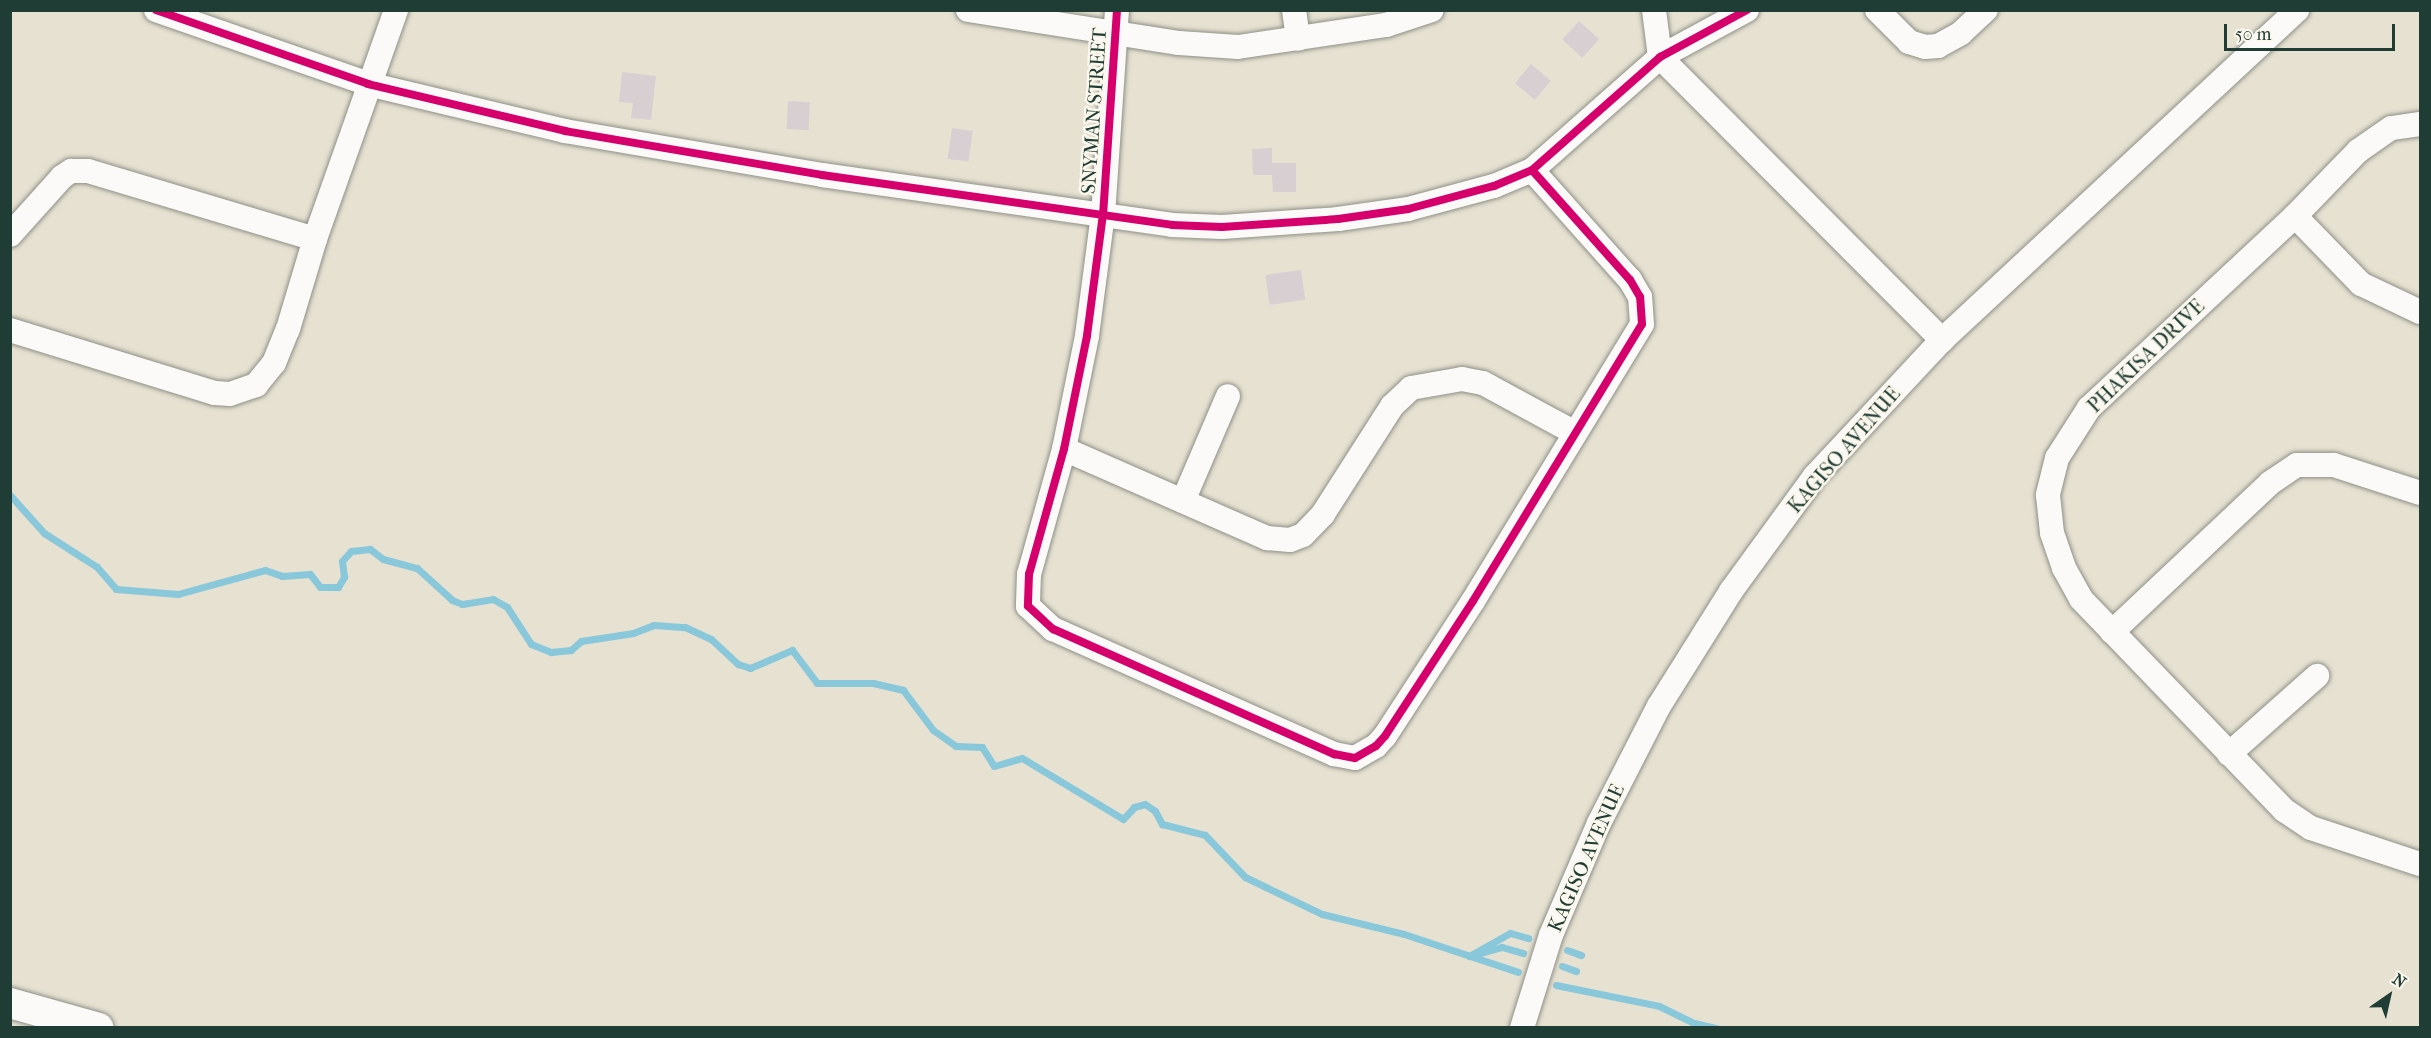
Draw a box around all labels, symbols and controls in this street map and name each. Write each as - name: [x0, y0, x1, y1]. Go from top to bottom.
- scale bar: [2227, 12, 2398, 50]
- text: 50 m: [2235, 24, 2271, 45]
- street label: SNYMAN STREET: [1076, 27, 1112, 195]
- street label: PHAKISA DRIVE: [2083, 294, 2209, 418]
- street label: KAGISO AVENUE: [1783, 382, 1905, 518]
- street label: KAGISO AVENUE: [1543, 780, 1629, 936]
- north arrow: [2359, 966, 2419, 1026]
- text: N: [2389, 969, 2410, 992]

